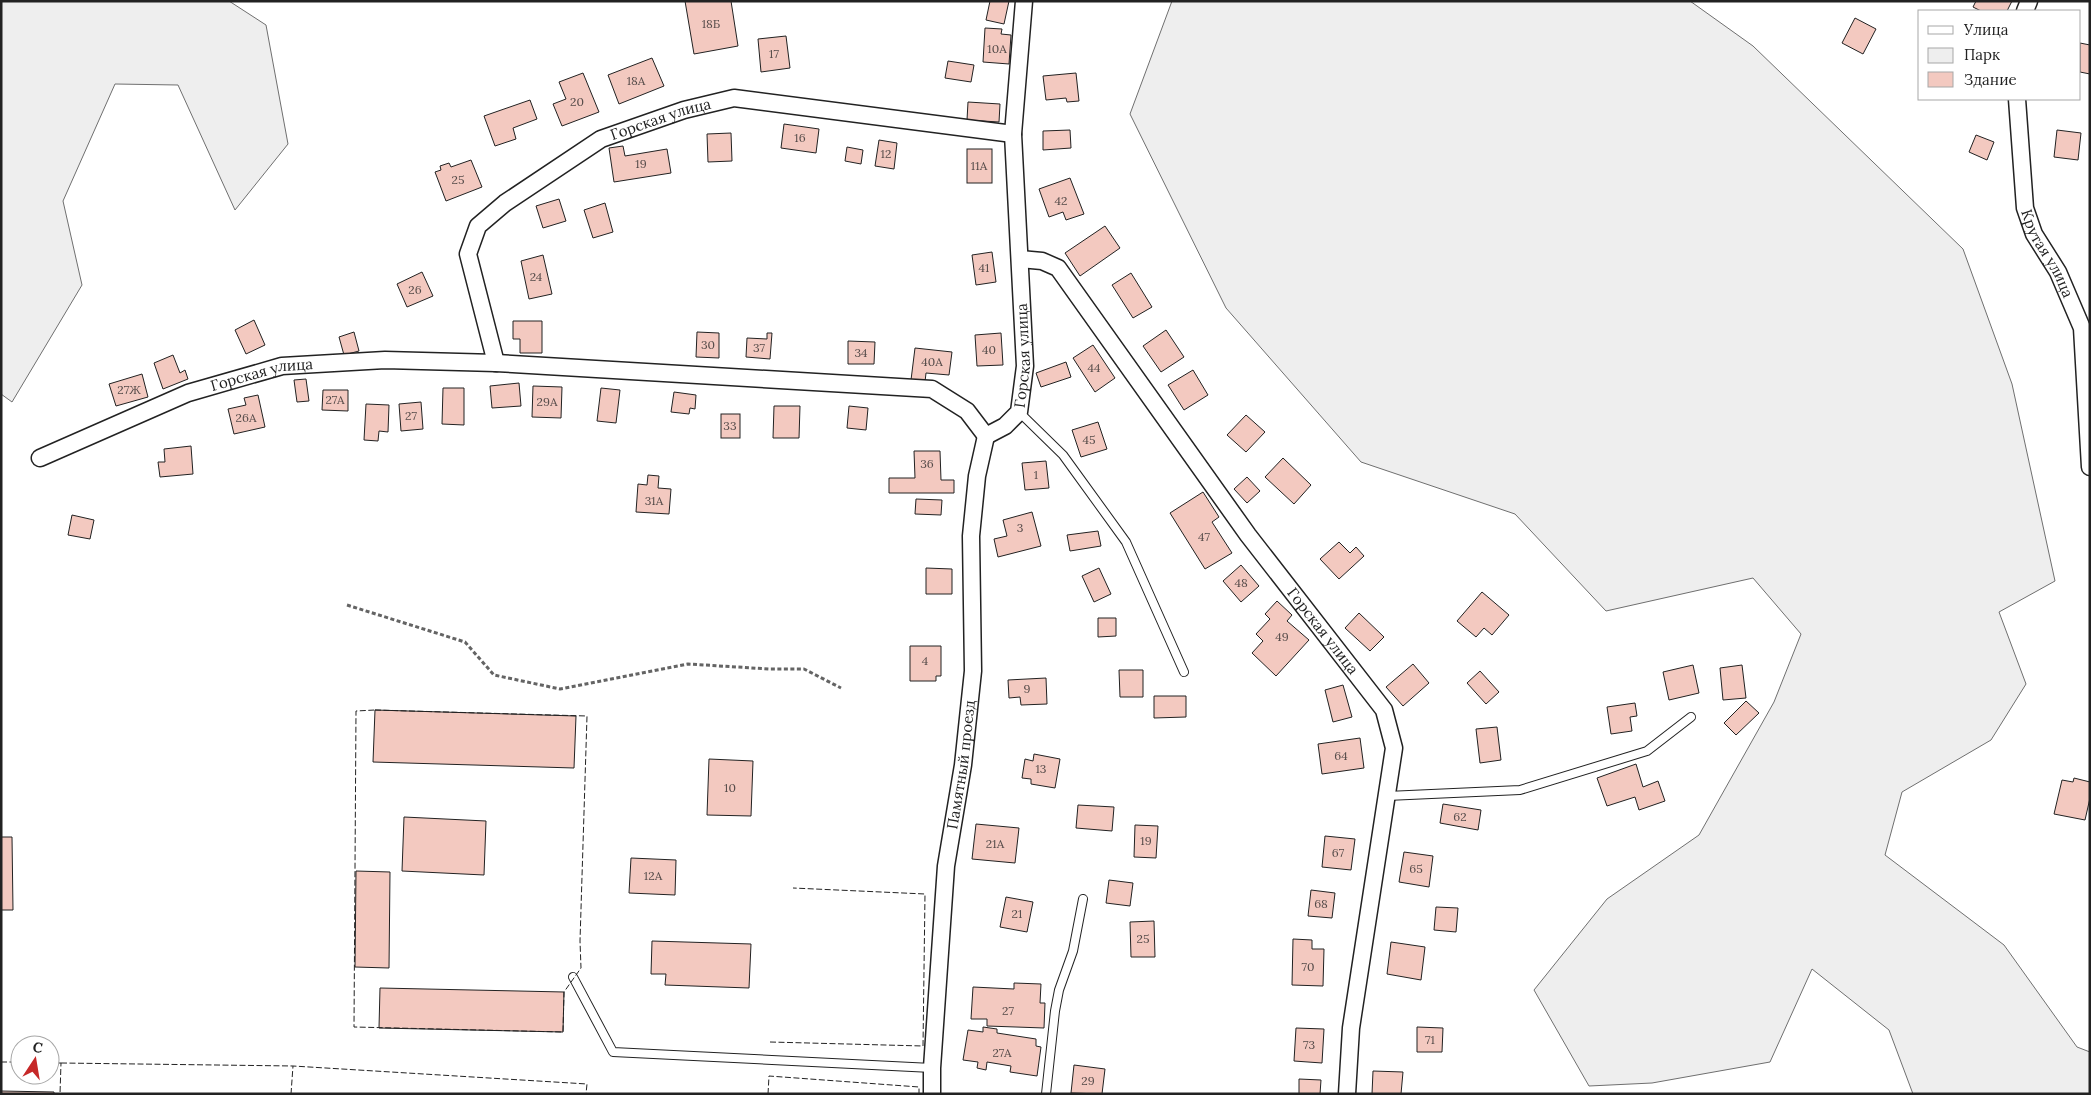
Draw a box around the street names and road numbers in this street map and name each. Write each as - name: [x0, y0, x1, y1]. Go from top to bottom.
- street label: Горская улица: [607, 94, 713, 144]
- street label: Крутая улица: [2017, 207, 2078, 301]
- street label: Горская улица: [1010, 302, 1034, 409]
- street label: Горская улица: [208, 354, 314, 395]
- street label: Горская улица: [1283, 584, 1363, 678]
- street label: Памятный проезд: [942, 699, 979, 831]

